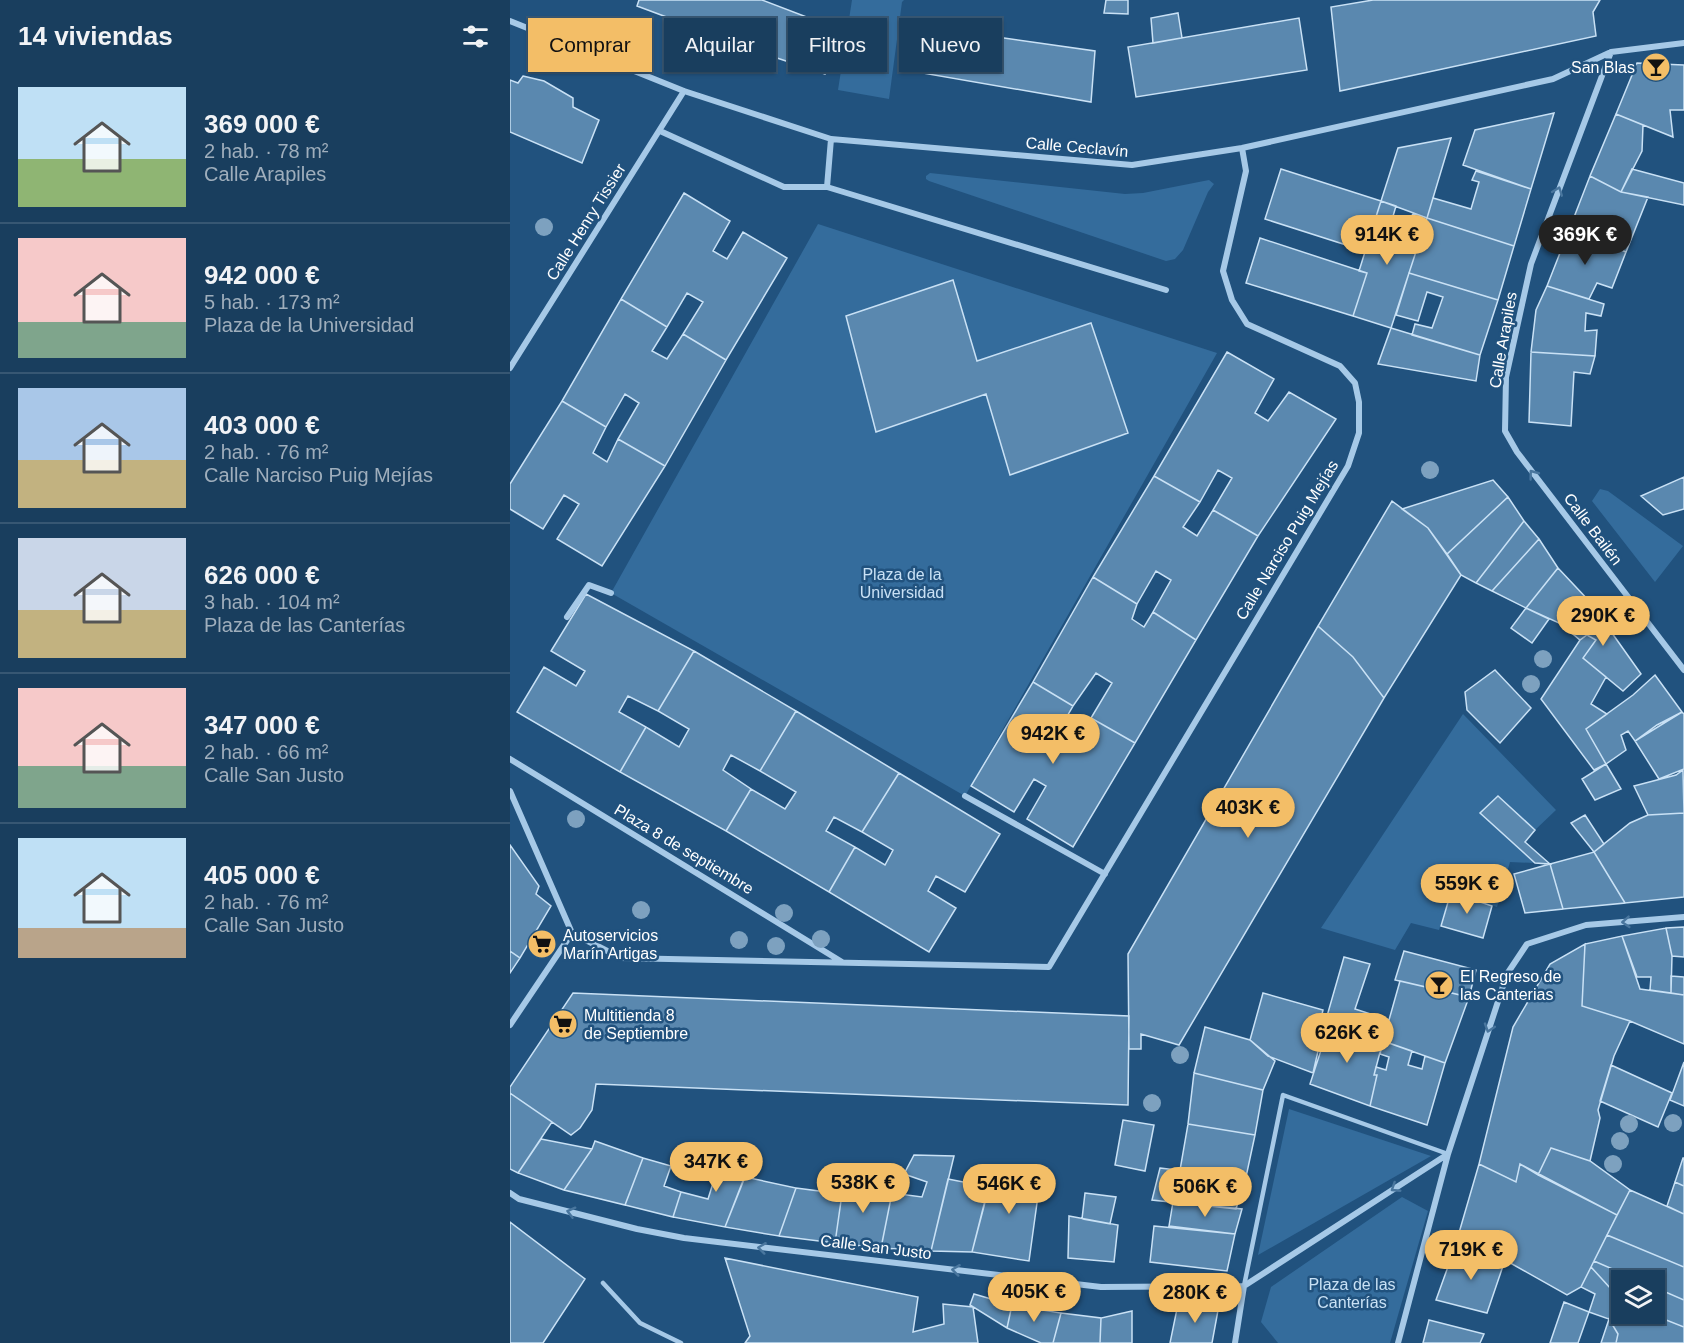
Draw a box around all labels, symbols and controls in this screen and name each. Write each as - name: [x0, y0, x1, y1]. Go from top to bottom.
- chip: Comprar: [528, 18, 652, 72]
- chip: Alquilar: [664, 18, 776, 72]
- chip: Filtros: [788, 18, 887, 72]
- chip: Nuevo: [899, 18, 1002, 72]
- icon: filters: [459, 20, 492, 53]
- text: 14 viviendas: [18, 21, 173, 51]
- bar icon: San Blas: [1640, 51, 1672, 83]
- place label: San Blas: [1571, 59, 1635, 76]
- text: 369 000 €: [204, 109, 320, 139]
- icon: home: [66, 111, 138, 183]
- street label: Calle Ceclavín: [1025, 134, 1129, 160]
- text: 2 hab. · 78 m²: [204, 140, 329, 162]
- street label: Calle Henry Tissier: [543, 160, 629, 283]
- text: Calle Arapiles: [204, 163, 326, 185]
- one-way arrow: [1551, 186, 1564, 197]
- pin: 914K €: [1338, 215, 1436, 266]
- pin: 369K €: [1536, 215, 1634, 266]
- text: 914K €: [1355, 223, 1419, 245]
- text: 369K €: [1553, 223, 1617, 245]
- text: 942 000 €: [204, 260, 320, 290]
- icon: home: [66, 262, 138, 334]
- street label: Calle Arapiles: [1486, 290, 1520, 390]
- text: 5 hab. · 173 m²: [204, 291, 340, 313]
- text: Plaza de la Universidad: [204, 314, 414, 336]
- text: 403 000 €: [204, 410, 320, 440]
- icon: home: [66, 412, 138, 484]
- text: 2 hab. · 76 m²: [204, 441, 329, 463]
- street label: Calle Narciso Puig Mejías: [1233, 457, 1341, 623]
- text: Calle Narciso Puig Mejías: [204, 464, 433, 486]
- one-way arrow: [1530, 470, 1541, 481]
- street label: Calle Bailén: [1561, 490, 1625, 568]
- text: 626 000 €: [204, 560, 320, 590]
- icon: home: [66, 562, 138, 634]
- park label: Plaza de la Universidad: [860, 566, 944, 601]
- text: 3 hab. · 104 m²: [204, 591, 340, 613]
- pin: 290K €: [1554, 596, 1652, 647]
- text: 290K €: [1571, 604, 1635, 626]
- text: Plaza de las Canterías: [204, 614, 405, 636]
- text: 347 000 €: [204, 710, 320, 740]
- icon: home: [66, 712, 138, 784]
- pin: 942K €: [1004, 714, 1102, 765]
- text: 942K €: [1021, 722, 1085, 744]
- text: 2 hab. · 66 m²: [204, 741, 329, 763]
- text: Calle San Justo: [204, 764, 344, 786]
- pin: 403K €: [1199, 788, 1297, 839]
- text: 403K €: [1216, 796, 1280, 818]
- street label: Plaza 8 de septiembre: [611, 801, 757, 897]
- text: 405 000 €: [204, 860, 320, 890]
- icon: home: [66, 862, 138, 934]
- pin: 559K €: [1418, 864, 1516, 915]
- text: 559K €: [1435, 872, 1499, 894]
- text: 2 hab. · 76 m²: [204, 891, 329, 913]
- text: Calle San Justo: [204, 914, 344, 936]
- one-way arrow: [1621, 915, 1630, 928]
- place label: Autoservicios Marín Artigas: [563, 927, 658, 962]
- supermarket icon: Autoservicios Marín Artigas: [526, 928, 558, 960]
- place label: El Regreso de las Canterias: [1460, 968, 1561, 1003]
- bar icon: El Regreso de las Canterias: [1423, 969, 1455, 1001]
- place label: Multitienda 8 de Septiembre: [584, 1007, 688, 1042]
- supermarket icon: Multitienda 8 de Septiembre: [547, 1008, 579, 1040]
- pin: 626K €: [1298, 1013, 1396, 1064]
- text: 626K €: [1315, 1021, 1379, 1043]
- one-way arrow: [1484, 1022, 1496, 1033]
- pin: 347K €: [667, 1142, 765, 1193]
- text: 347K €: [684, 1150, 748, 1172]
- pin: 538K €: [814, 1163, 912, 1214]
- pin: 546K €: [960, 1164, 1058, 1215]
- pin: 506K €: [1156, 1167, 1254, 1218]
- text: 538K €: [831, 1171, 895, 1193]
- text: 546K €: [977, 1172, 1041, 1194]
- text: 506K €: [1173, 1175, 1237, 1197]
- one-way arrow: [1391, 1181, 1402, 1192]
- one-way arrow: [566, 1207, 576, 1220]
- pin: 719K €: [1422, 1230, 1520, 1281]
- street label: Calle San Justo: [819, 1232, 933, 1262]
- text: 719K €: [1439, 1238, 1503, 1260]
- one-way arrow: [758, 1242, 767, 1254]
- one-way arrow: [951, 1264, 960, 1277]
- map controls: [1611, 1270, 1665, 1324]
- button: layers: [1611, 1270, 1665, 1324]
- pin: 405K €: [985, 1272, 1083, 1323]
- pin: 280K €: [1146, 1273, 1244, 1324]
- park label: Plaza de las Canterías: [1308, 1276, 1396, 1311]
- text: 405K €: [1002, 1280, 1066, 1302]
- text: 280K €: [1163, 1281, 1227, 1303]

